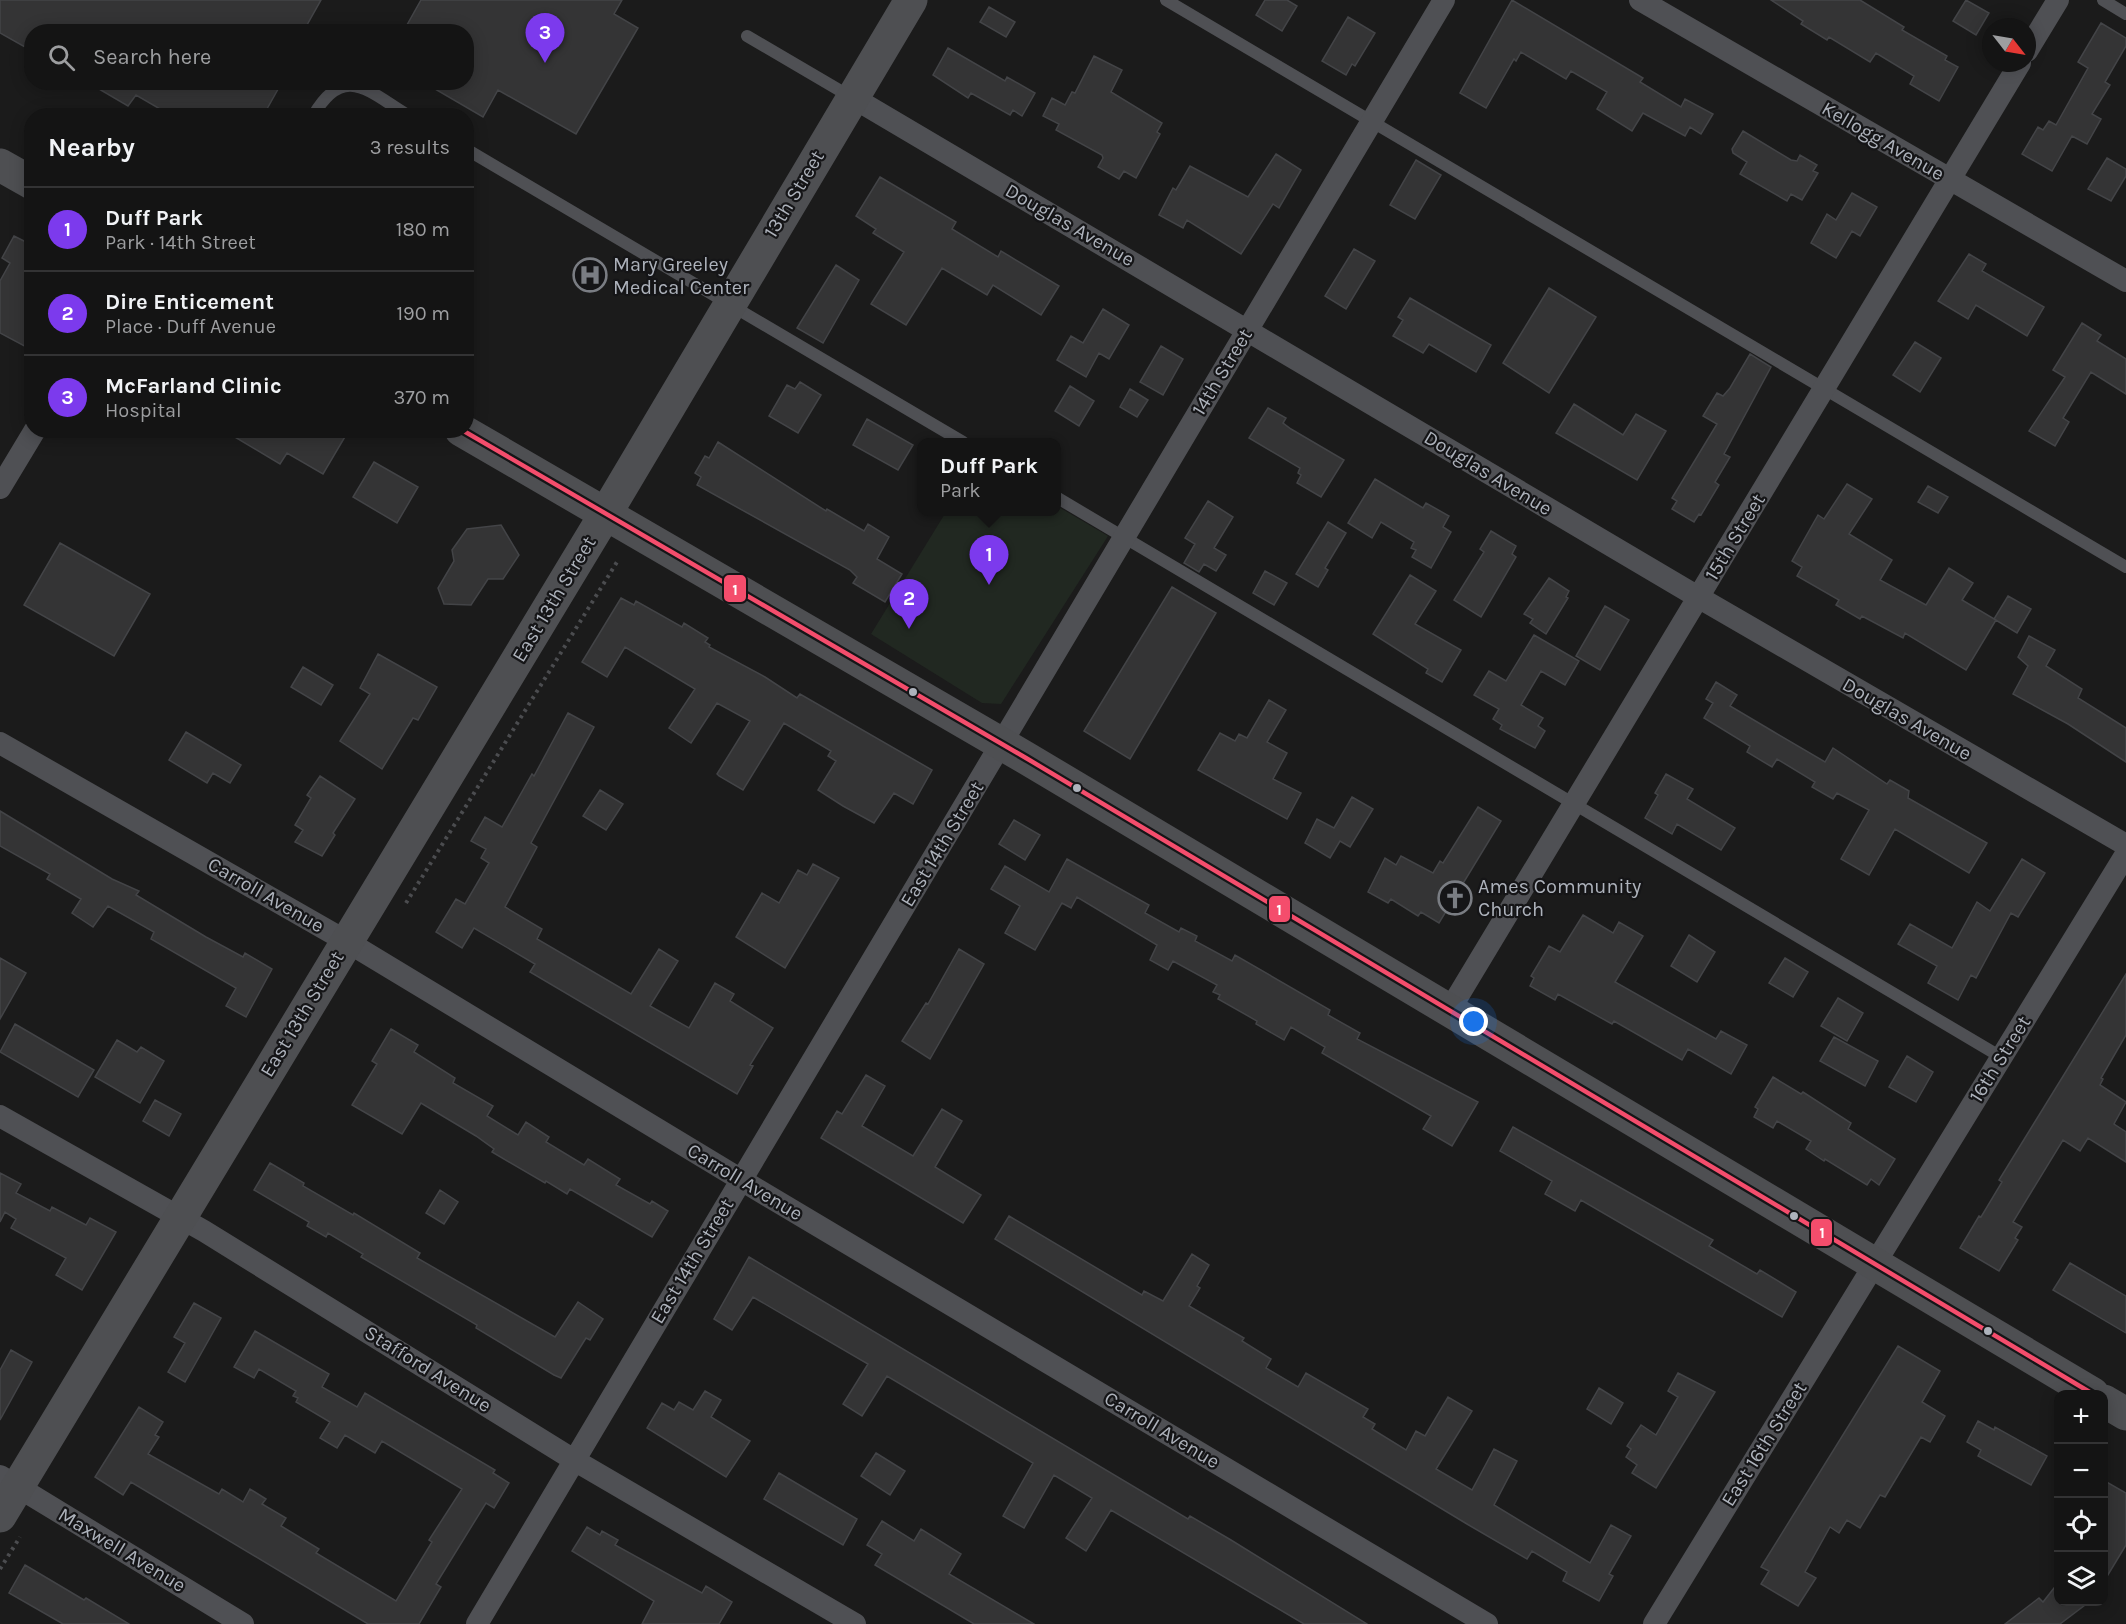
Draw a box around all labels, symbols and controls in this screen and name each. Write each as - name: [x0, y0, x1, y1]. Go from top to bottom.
- pin: 3: [526, 14, 564, 63]
- north arrow: [1982, 18, 2036, 72]
- search box: [24, 24, 474, 90]
- icon: search: [45, 41, 78, 74]
- text: Search here: [93, 44, 211, 70]
- street label: Kellogg Avenue: [1818, 97, 1948, 185]
- text: Nearby: [48, 132, 135, 163]
- text: 3 results: [370, 136, 450, 159]
- street label: 13th Street: [759, 146, 829, 242]
- street label: Douglas Avenue: [1001, 179, 1139, 271]
- text: Duff Park: [105, 205, 203, 231]
- text: 1: [64, 218, 71, 241]
- text: 180 m: [396, 218, 450, 241]
- text: Park · 14th Street: [105, 231, 256, 254]
- place label: Mary Greeley Medical Center: [613, 253, 750, 299]
- hospital icon: Mary Greeley Medical Center: [572, 257, 608, 293]
- text: Dire Enticement: [105, 289, 274, 315]
- text: 2: [61, 302, 74, 325]
- text: 190 m: [396, 302, 450, 325]
- text: Place · Duff Avenue: [105, 315, 276, 338]
- street label: 14th Street: [1187, 324, 1257, 420]
- text: McFarland Clinic: [105, 373, 282, 399]
- text: 3: [61, 386, 74, 409]
- text: 370 m: [393, 386, 450, 409]
- text: Hospital: [105, 399, 182, 422]
- street label: Douglas Avenue: [1420, 426, 1556, 520]
- popup: [917, 438, 1061, 516]
- text: Duff Park: [940, 453, 1038, 479]
- text: Park: [940, 479, 981, 502]
- street label: 15th Street: [1700, 489, 1770, 585]
- street label: East 13th Street: [507, 532, 601, 666]
- pin: 1: [970, 536, 1008, 585]
- line badge: 1: [723, 574, 747, 603]
- text: 1: [732, 580, 738, 599]
- pin: 2: [890, 580, 928, 629]
- street label: Douglas Avenue: [1838, 673, 1976, 765]
- unlabelled marker: [907, 686, 919, 698]
- street label: East 14th Street: [896, 777, 989, 911]
- unlabelled marker: [1071, 782, 1083, 794]
- street label: Carroll Avenue: [204, 852, 328, 938]
- place label: Ames Community Church: [1478, 875, 1641, 921]
- church icon: Ames Community Church: [1437, 880, 1473, 916]
- line badge: 1: [1268, 895, 1291, 923]
- text: 1: [1276, 900, 1282, 919]
- street label: East 13th Street: [255, 947, 349, 1081]
- your location: [1459, 1007, 1488, 1036]
- street label: 16th Street: [1964, 1011, 2036, 1106]
- street label: Carroll Avenue: [683, 1139, 807, 1225]
- street label: East 14th Street: [646, 1194, 739, 1328]
- unlabelled marker: [1788, 1210, 1800, 1222]
- line badge: 1: [1810, 1218, 1833, 1247]
- text: 1: [1819, 1223, 1825, 1242]
- street label: Stafford Avenue: [360, 1321, 496, 1417]
- unlabelled marker: [1982, 1325, 1994, 1337]
- street label: East 16th Street: [1717, 1377, 1812, 1510]
- street label: Carroll Avenue: [1100, 1387, 1224, 1473]
- map controls: [2054, 1390, 2108, 1606]
- button: +: [2054, 1390, 2108, 1444]
- button: −: [2054, 1444, 2108, 1498]
- button: locate: [2054, 1498, 2108, 1552]
- street label: Maxwell Avenue: [54, 1503, 190, 1597]
- button: layers: [2054, 1552, 2108, 1606]

